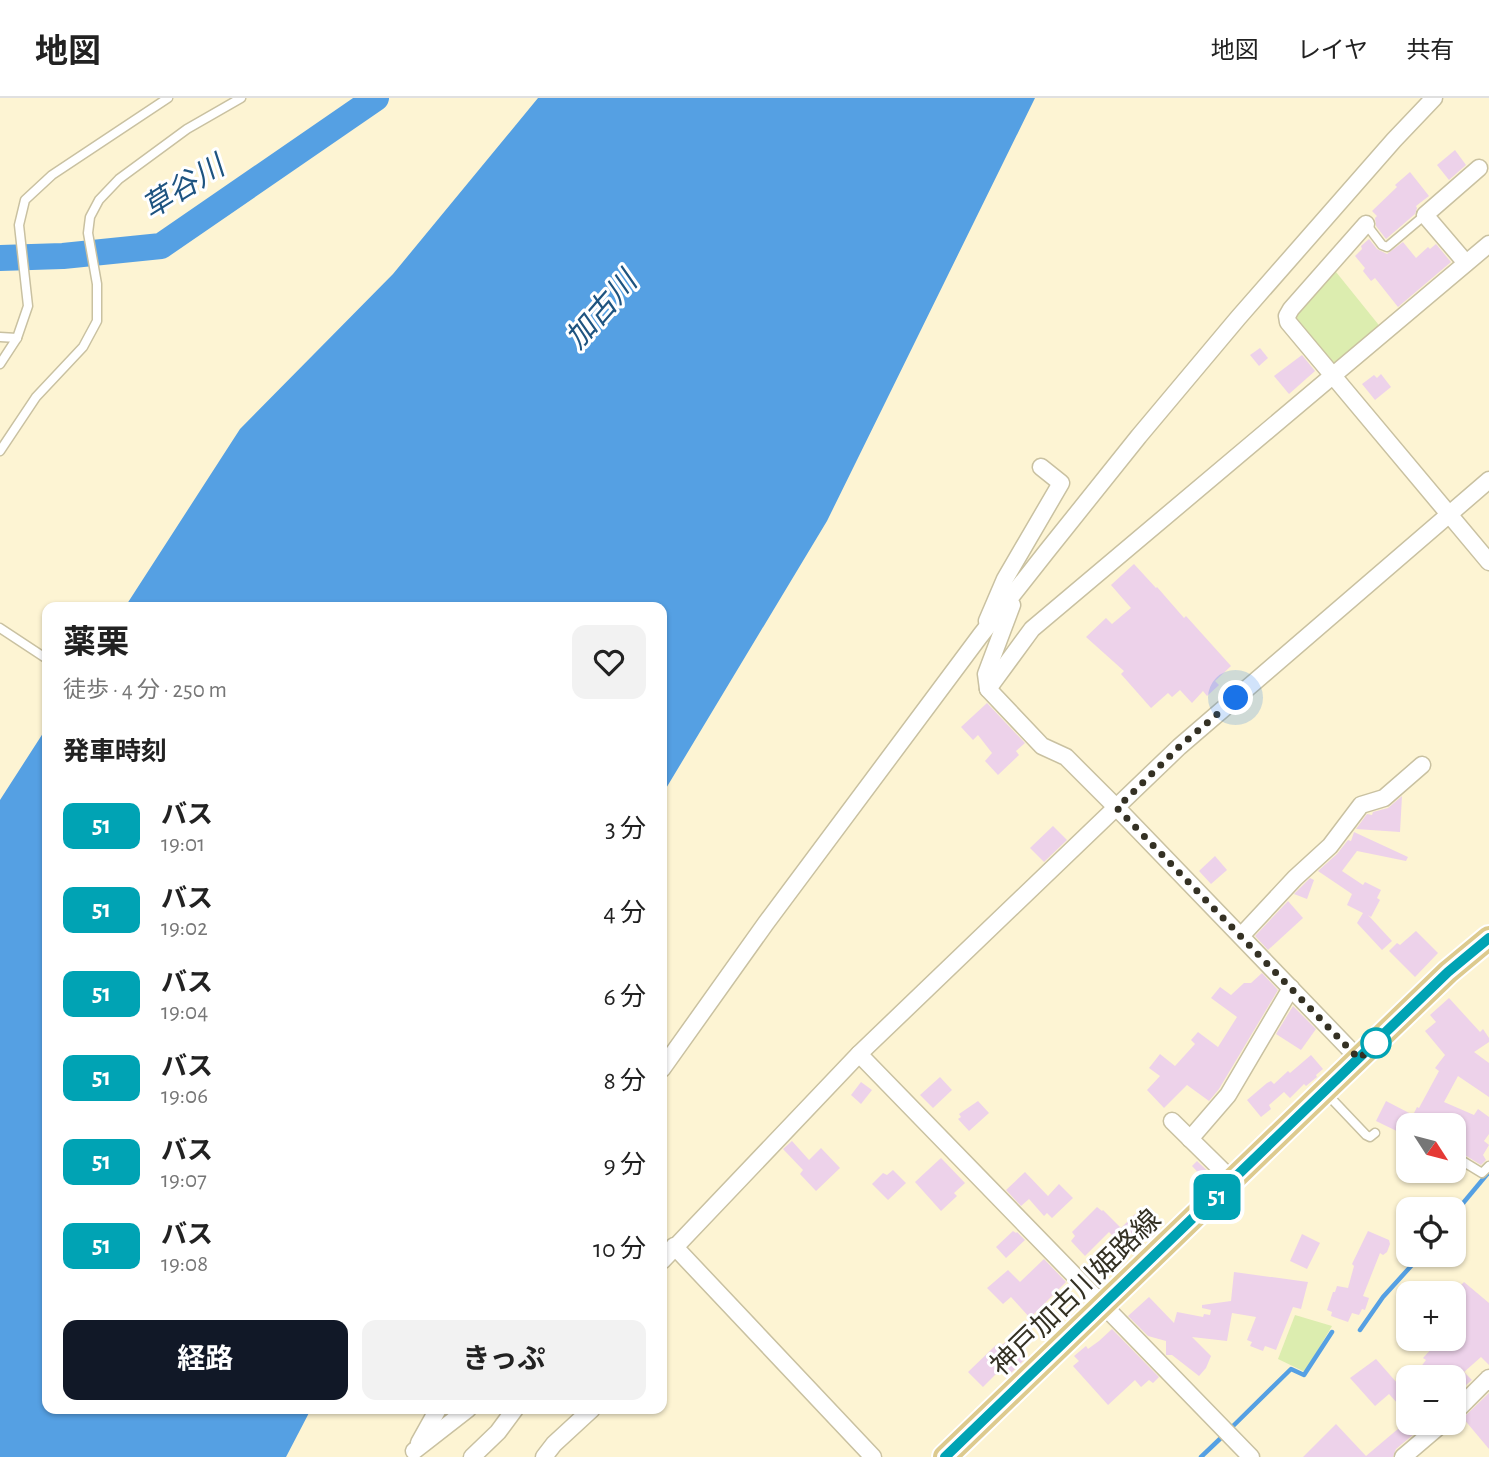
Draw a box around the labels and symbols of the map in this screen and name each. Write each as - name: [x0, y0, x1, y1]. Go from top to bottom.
- water label: 草谷川: [136, 148, 232, 224]
- water label: 加古川: [559, 263, 645, 354]
- your location: [1218, 680, 1253, 715]
- unlabelled marker: [1361, 1028, 1391, 1058]
- north arrow: [1396, 1113, 1466, 1183]
- line badge: 51: [1186, 1174, 1248, 1220]
- street label: 神戸加古川姫路線: [985, 1204, 1167, 1381]

